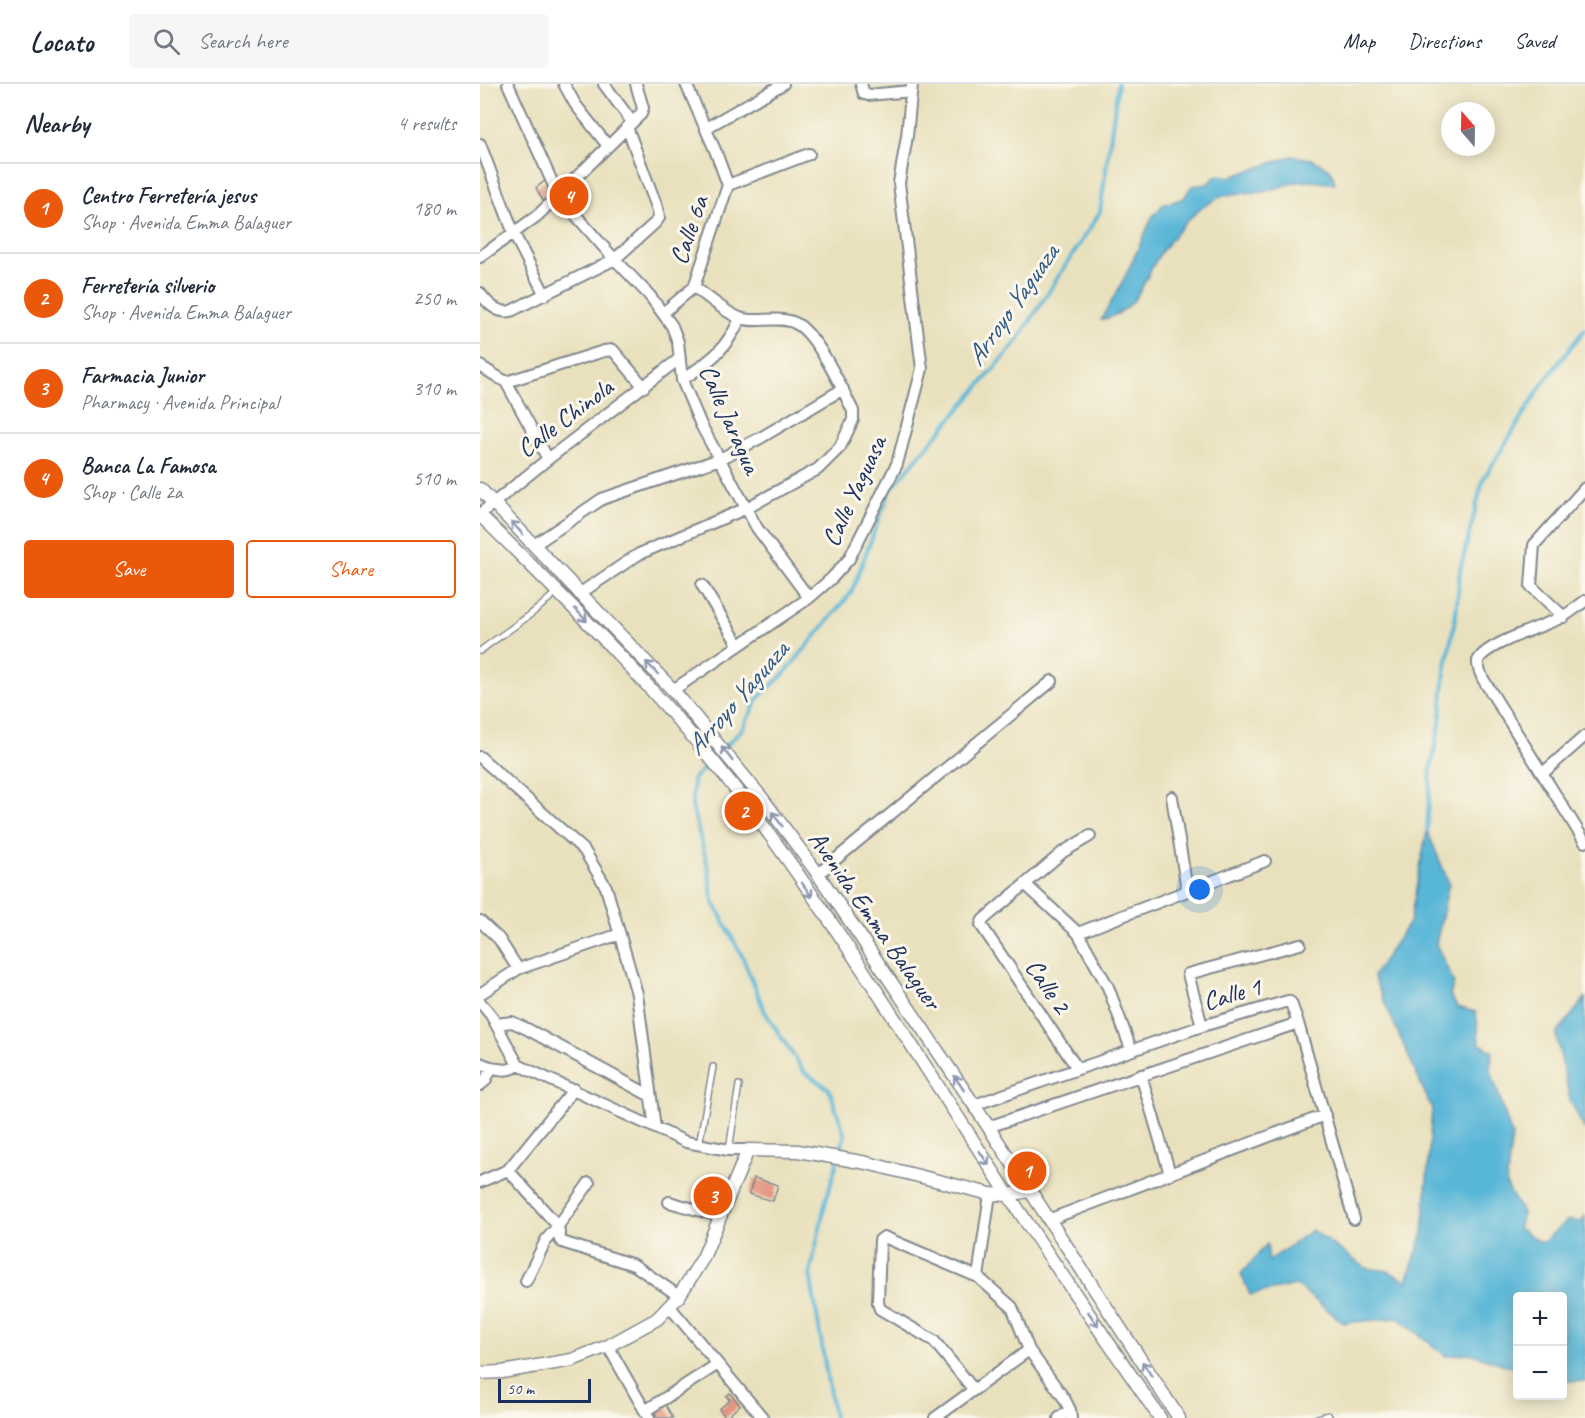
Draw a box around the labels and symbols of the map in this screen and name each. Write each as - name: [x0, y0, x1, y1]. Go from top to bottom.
- north arrow: [1441, 102, 1495, 156]
- pin: 4: [550, 174, 589, 218]
- street label: Calle 6a: [662, 190, 717, 269]
- water label: Arroyo Yaguaza: [958, 235, 1068, 372]
- street label: Calle Jaragua: [691, 359, 770, 481]
- street label: Calle Chinola: [510, 370, 621, 465]
- street label: Calle Yaguasa: [814, 428, 895, 552]
- one-way arrow: [510, 520, 524, 535]
- one-way arrow: [574, 608, 588, 623]
- water label: Arroyo Yaguaza: [678, 632, 798, 762]
- one-way arrow: [645, 661, 660, 676]
- one-way arrow: [721, 747, 734, 763]
- pin: 2: [724, 788, 764, 834]
- one-way arrow: [771, 811, 784, 827]
- street label: Avenida Emma Balaguer: [801, 824, 950, 1017]
- your location: [1185, 875, 1214, 904]
- one-way arrow: [801, 881, 813, 898]
- street label: Calle 2: [1018, 952, 1079, 1022]
- street label: Calle 1: [1199, 970, 1266, 1018]
- one-way arrow: [953, 1076, 965, 1092]
- pin: 1: [1008, 1148, 1046, 1194]
- one-way arrow: [978, 1149, 990, 1166]
- pin: 3: [694, 1174, 732, 1218]
- one-way arrow: [1087, 1311, 1099, 1327]
- one-way arrow: [1141, 1361, 1153, 1378]
- scale bar: [498, 1376, 591, 1404]

